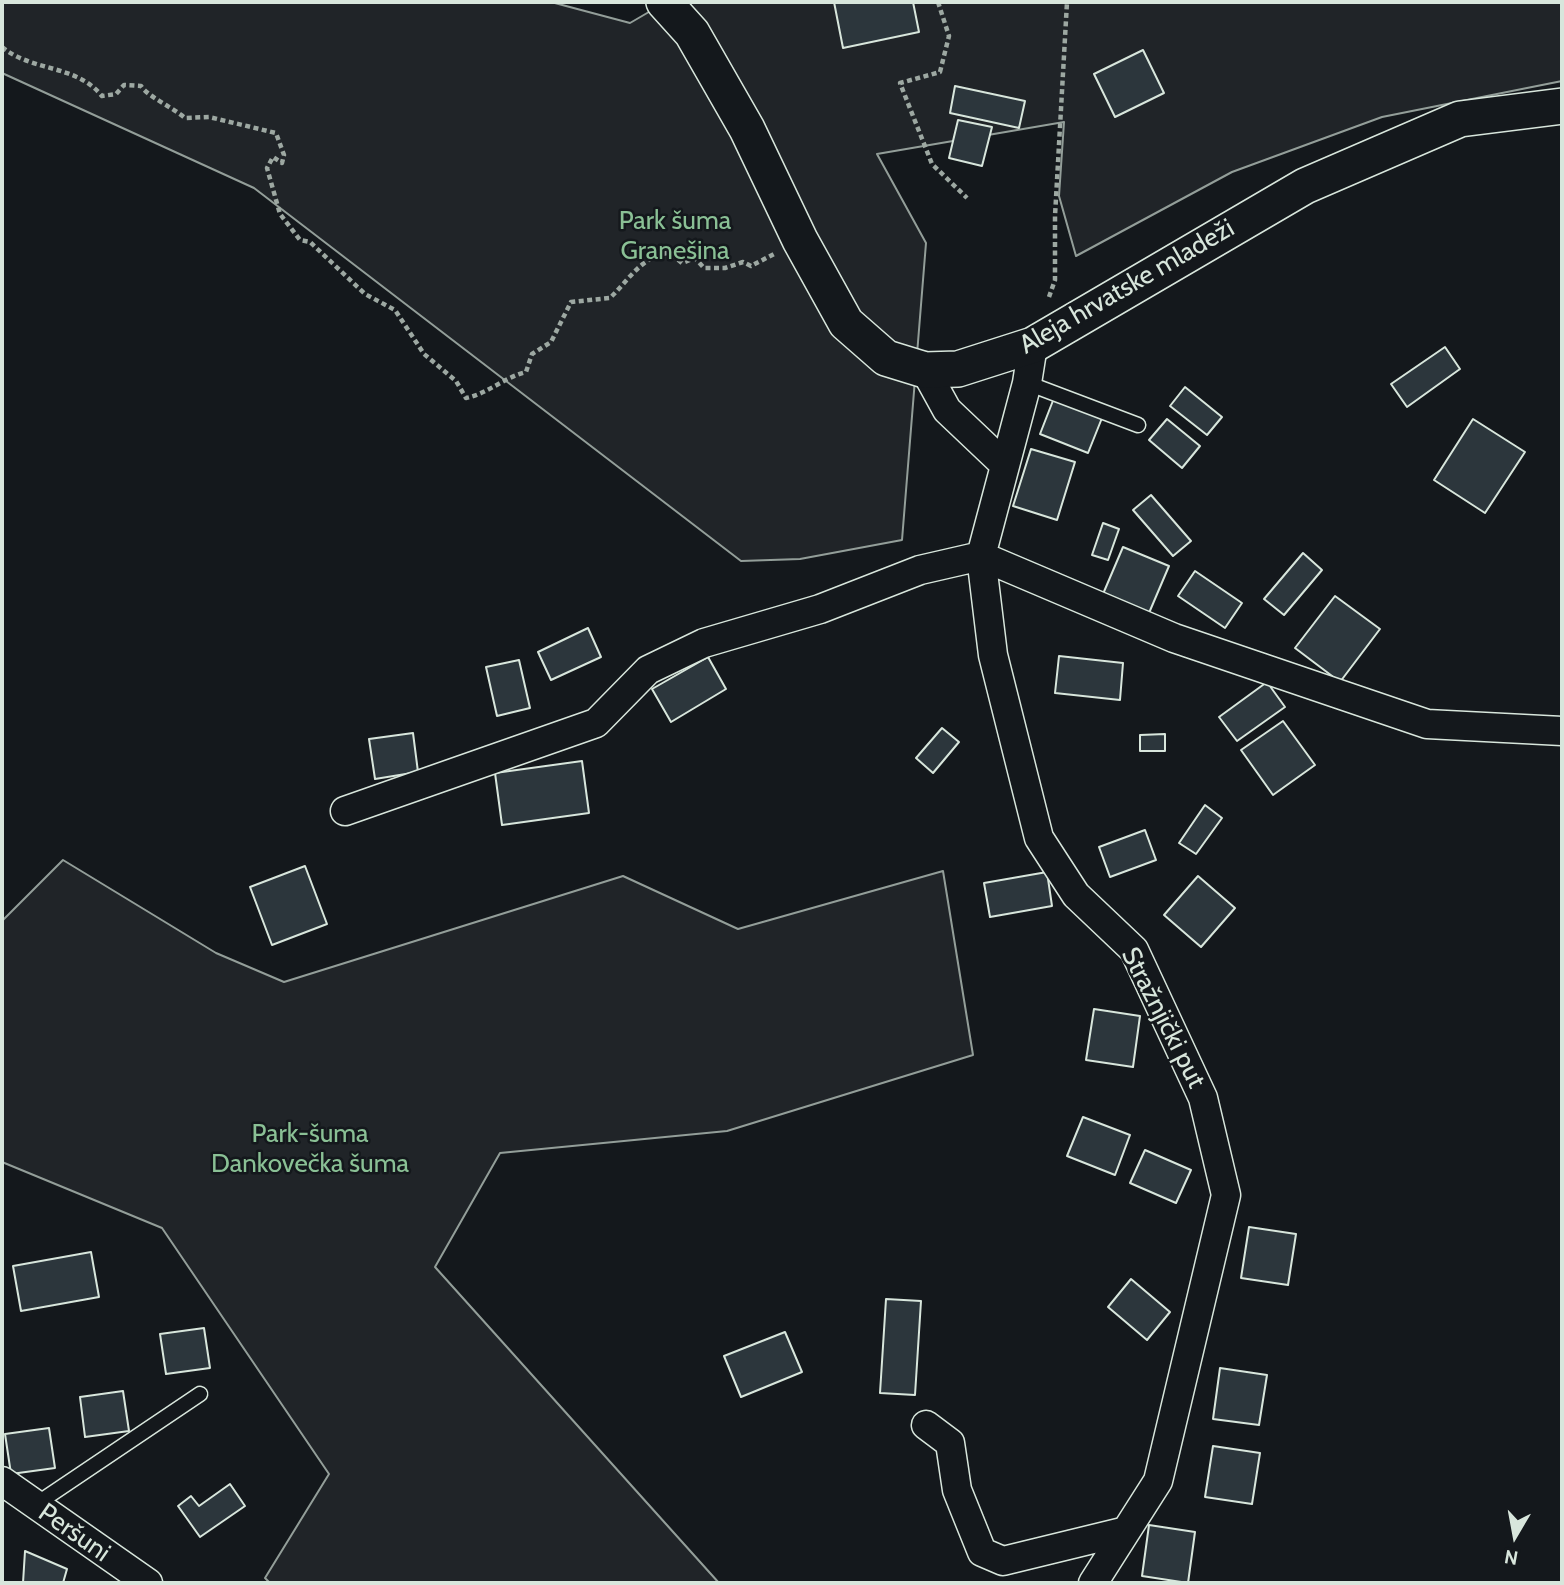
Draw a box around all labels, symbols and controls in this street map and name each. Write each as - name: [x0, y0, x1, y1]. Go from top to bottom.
- park label: Park šuma Granešina: [619, 205, 731, 266]
- street label: Aleja hrvatske mladeži: [1014, 213, 1240, 361]
- street label: Stražnjički put: [1114, 943, 1212, 1093]
- park label: Park-šuma Dankovečka šuma: [211, 1118, 409, 1180]
- street label: Peršuni: [32, 1497, 116, 1569]
- north arrow: [1480, 1501, 1550, 1571]
- text: N: [1503, 1545, 1520, 1570]

